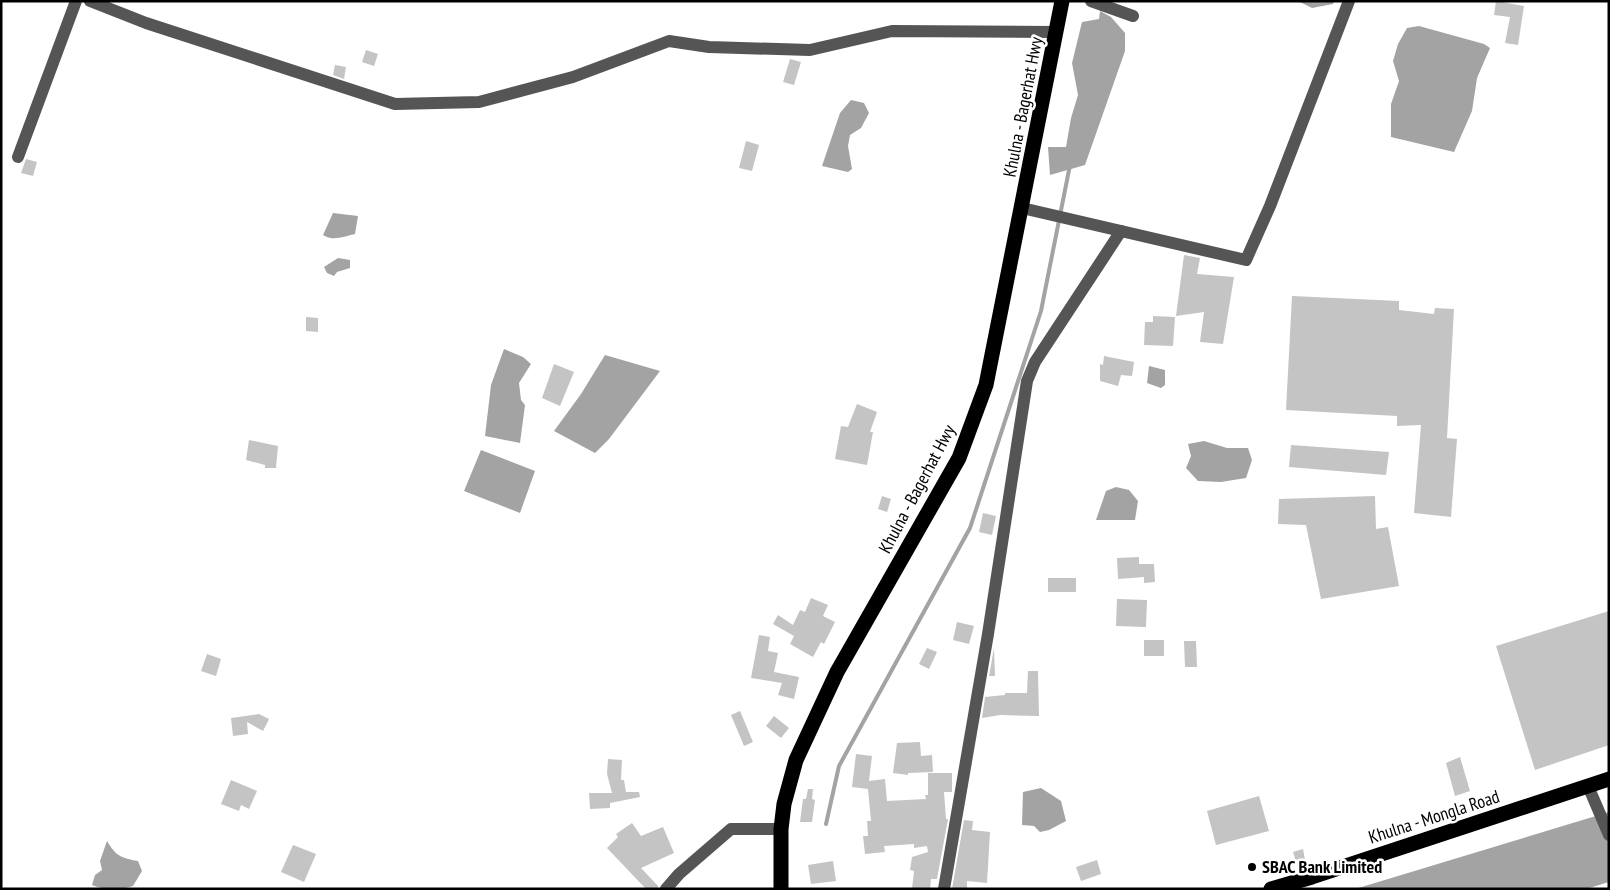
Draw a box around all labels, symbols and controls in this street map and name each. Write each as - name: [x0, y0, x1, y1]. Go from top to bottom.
- street label: Khulna - Bagerhat Hwy: [998, 35, 1047, 179]
- street label: Khulna - Bagerhat Hwy: [873, 420, 960, 557]
- street label: Khulna - Mongla Road: [1366, 785, 1502, 849]
- place label: SBAC Bank Limited: [1262, 855, 1382, 878]
- marker: SBAC Bank Limited: [1246, 861, 1258, 873]

